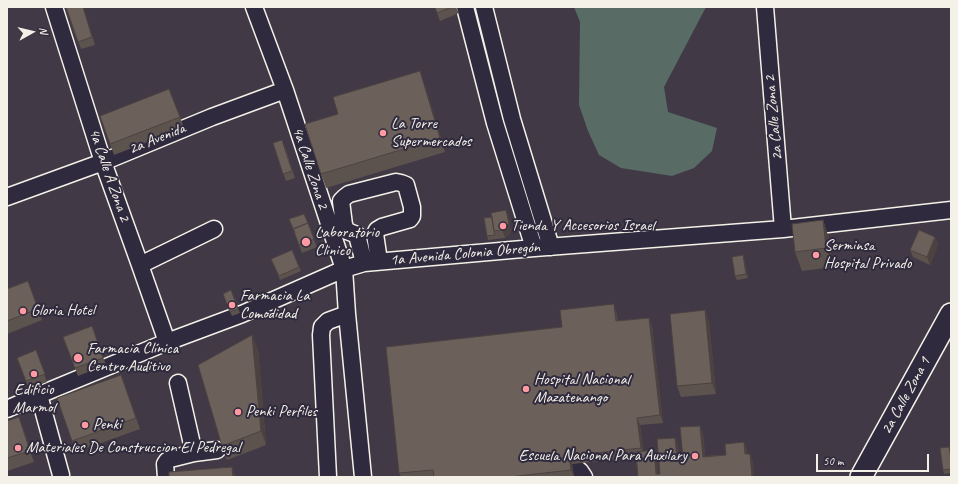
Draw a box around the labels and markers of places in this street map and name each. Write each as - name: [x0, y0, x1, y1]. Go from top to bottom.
- place label: La Torre Supermercados: [391, 114, 471, 152]
- marker: La Torre Supermercados: [378, 128, 388, 138]
- place label: Tienda Y Accesorios Israel: [511, 216, 654, 236]
- marker: Tienda Y Accesorios Israel: [498, 221, 508, 231]
- place label: Laboratorio Clinico: [315, 223, 379, 261]
- marker: Laboratorio Clinico: [300, 236, 312, 248]
- place label: Serminsa Hospital Privado: [824, 236, 911, 274]
- marker: Serminsa Hospital Privado: [811, 250, 821, 260]
- place label: Farmacia La Comodidad: [240, 286, 309, 324]
- marker: Farmacia La Comodidad: [227, 300, 237, 310]
- place label: Gloria Hotel: [31, 301, 94, 321]
- marker: Gloria Hotel: [18, 306, 28, 316]
- place label: Farmacia Clínica Centro Auditivo: [87, 339, 178, 377]
- marker: Farmacia Clínica Centro Auditivo: [72, 352, 84, 364]
- marker: Edificio Marmol: [29, 369, 39, 379]
- place label: Hospital Nacional Mazatenango: [534, 370, 629, 408]
- place label: Edificio Marmol: [13, 380, 55, 418]
- marker: Hospital Nacional Mazatenango: [521, 384, 531, 394]
- place label: Penki Perfiles: [246, 402, 317, 422]
- marker: Penki Perfiles: [233, 407, 243, 417]
- place label: Penki: [93, 415, 121, 435]
- marker: Penki: [80, 420, 90, 430]
- place label: Materiales De Construccion El Pedregal: [26, 438, 240, 458]
- marker: Materiales De Construccion El Pedregal: [13, 443, 23, 453]
- place label: Escuela Nacional Para Auxilary: [519, 446, 687, 466]
- marker: Escuela Nacional Para Auxilary: [690, 451, 700, 461]

